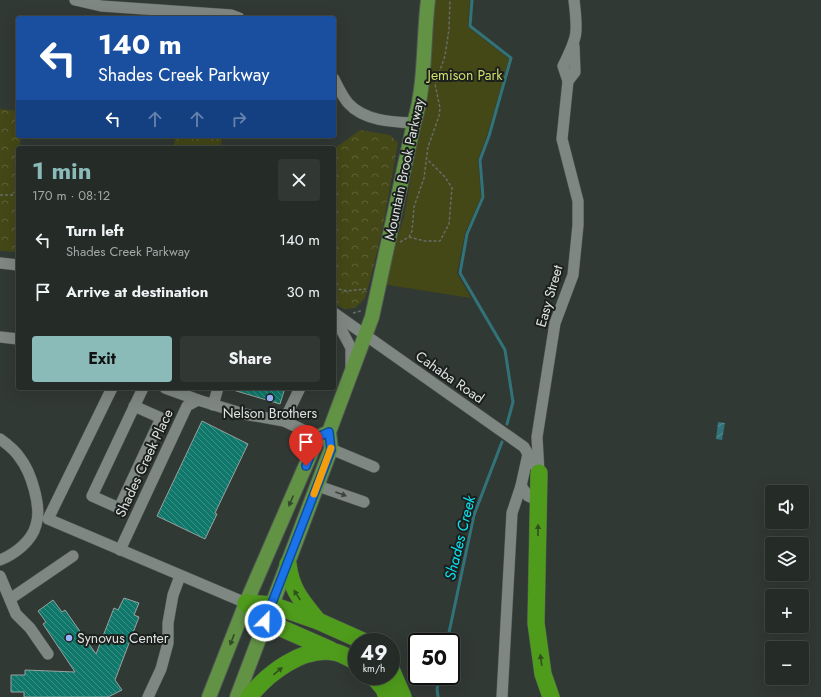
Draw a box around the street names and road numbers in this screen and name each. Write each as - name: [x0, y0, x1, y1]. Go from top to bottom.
- street label: Mountain Brook Parkway: [379, 95, 429, 242]
- street label: Easy Street: [531, 262, 568, 329]
- street label: Cahaba Road: [412, 346, 488, 408]
- street label: Shades Creek Place: [110, 406, 178, 520]

